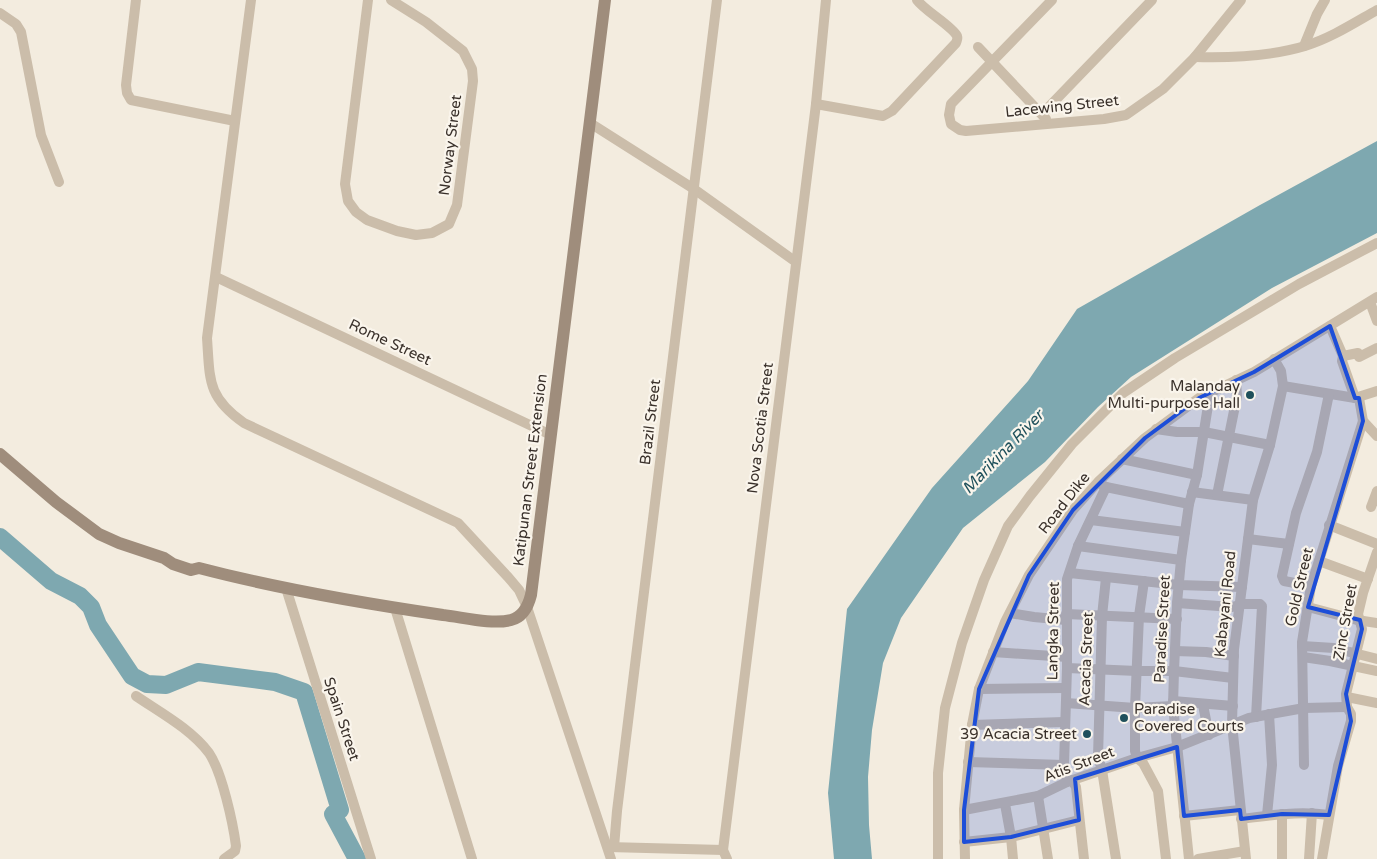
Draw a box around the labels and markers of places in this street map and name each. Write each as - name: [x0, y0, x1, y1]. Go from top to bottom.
- place label: Malanday Multi-purpose Hall: [1108, 377, 1240, 412]
- marker: Malanday Multi-purpose Hall: [1244, 389, 1256, 401]
- place label: Paradise Covered Courts: [1134, 700, 1244, 735]
- marker: Paradise Covered Courts: [1118, 712, 1130, 724]
- place label: 39 Acacia Street: [960, 725, 1077, 743]
- marker: 39 Acacia Street: [1081, 728, 1093, 740]

